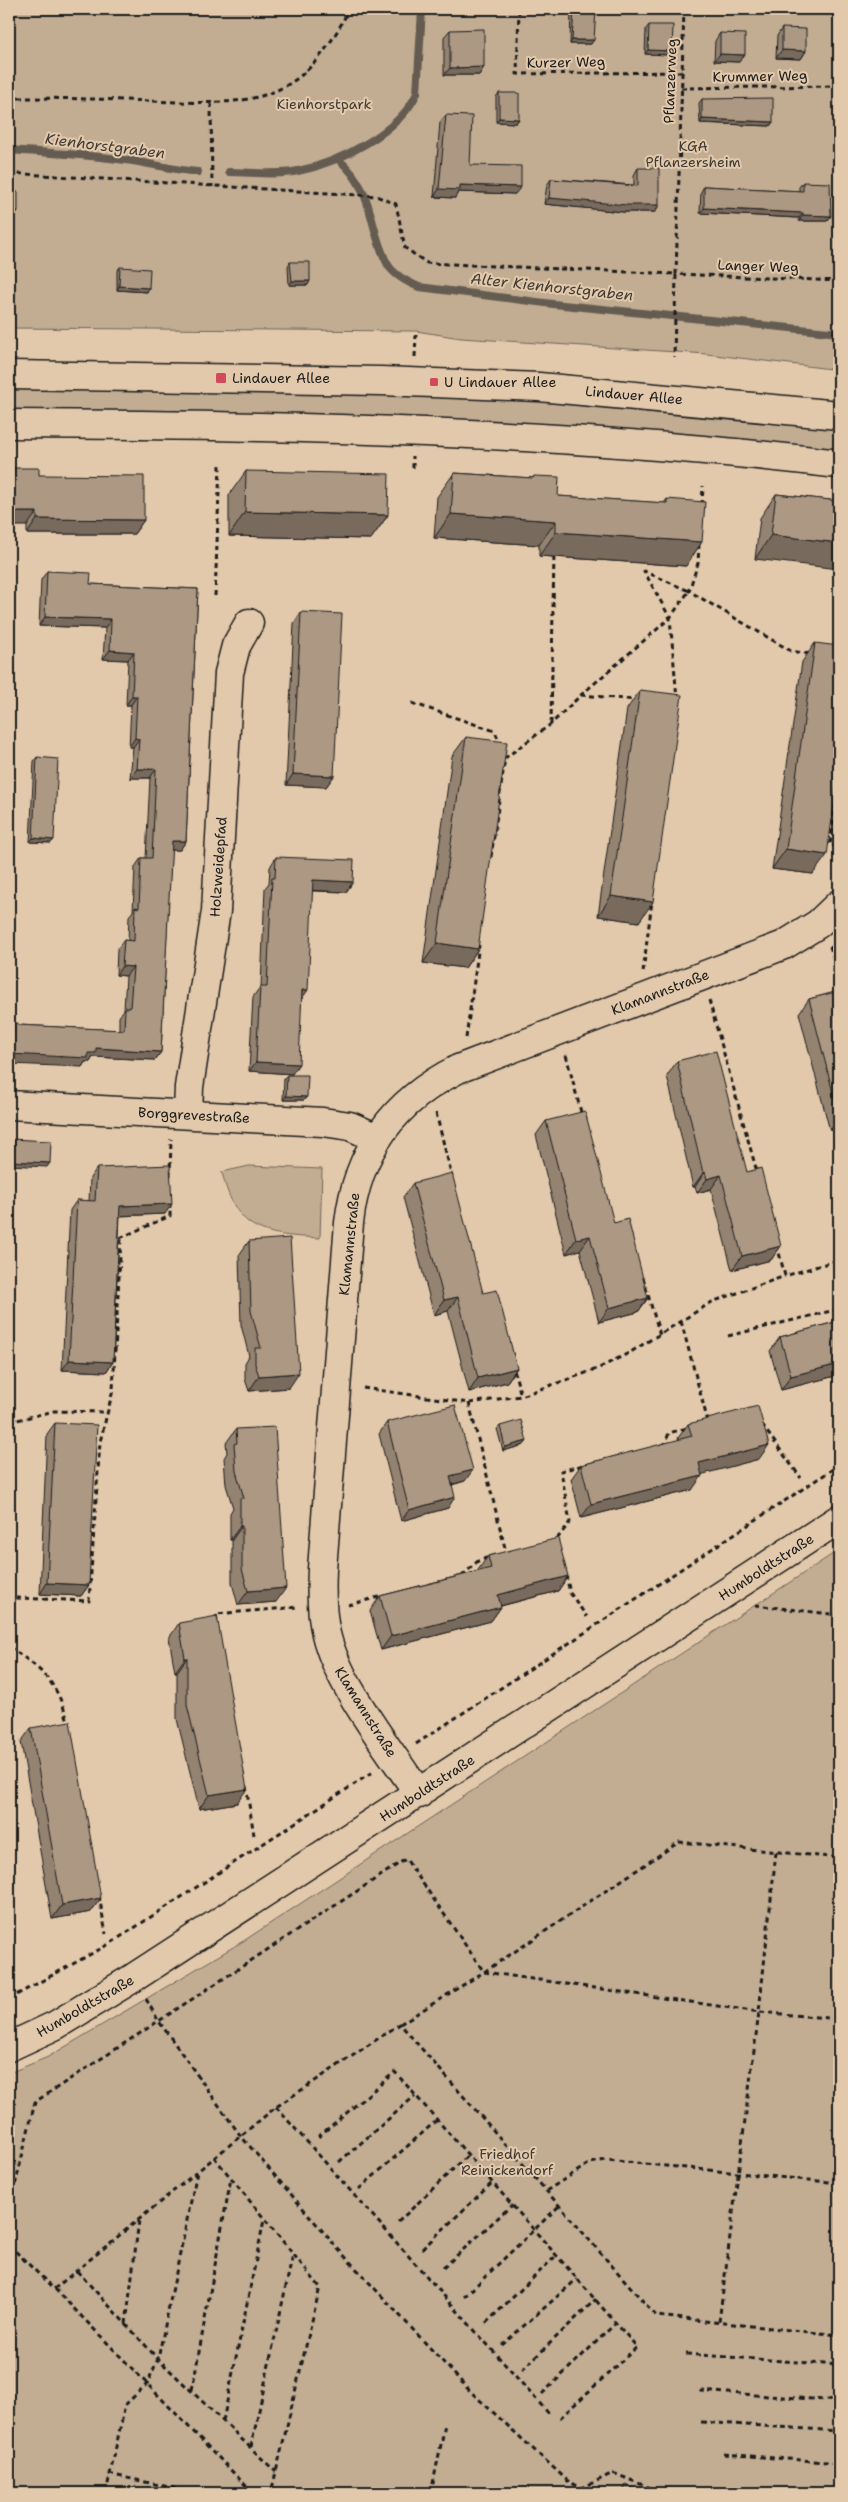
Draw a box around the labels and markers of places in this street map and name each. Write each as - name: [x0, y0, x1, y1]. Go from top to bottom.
- place label: Lindauer Allee: [232, 369, 330, 387]
- marker: Lindauer Allee: [214, 371, 228, 385]
- place label: U Lindauer Allee: [444, 373, 556, 391]
- marker: U Lindauer Allee: [428, 376, 440, 388]

